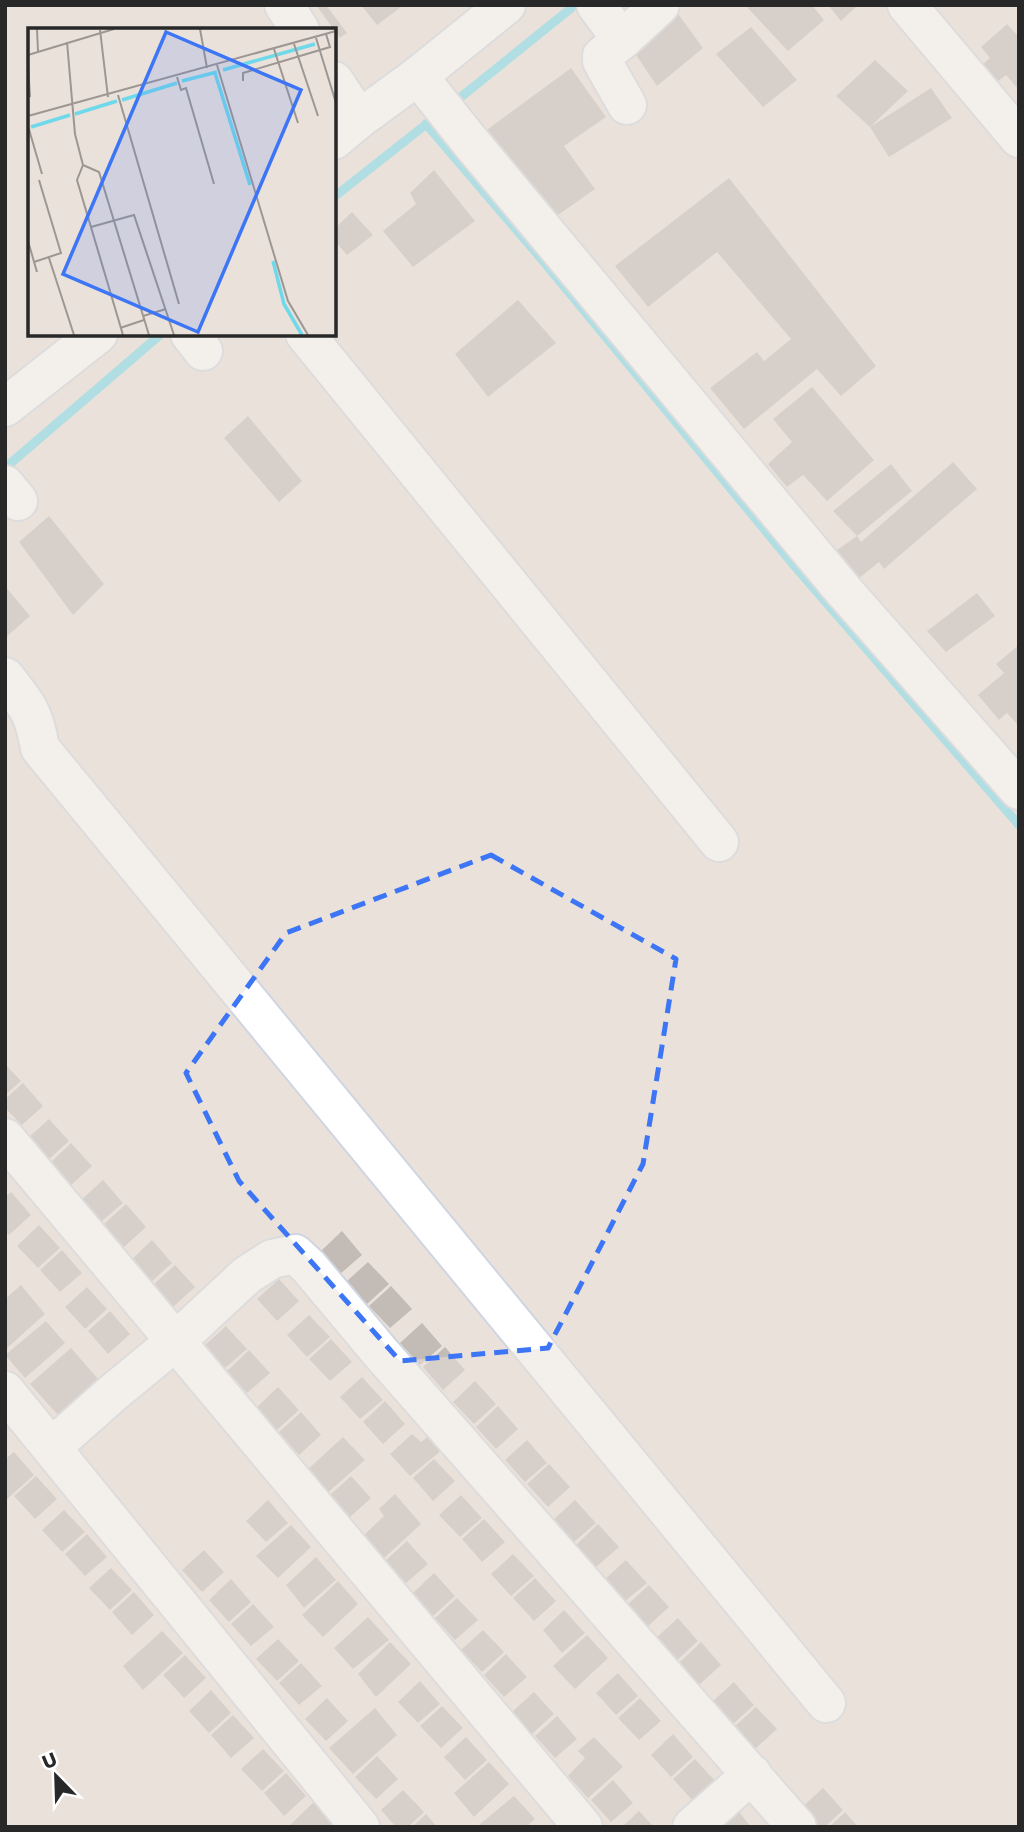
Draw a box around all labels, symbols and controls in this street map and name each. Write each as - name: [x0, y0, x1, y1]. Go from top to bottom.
- inset map: [28, 28, 336, 336]
- north arrow: [21, 1741, 91, 1811]
- text: U: [38, 1747, 60, 1773]

